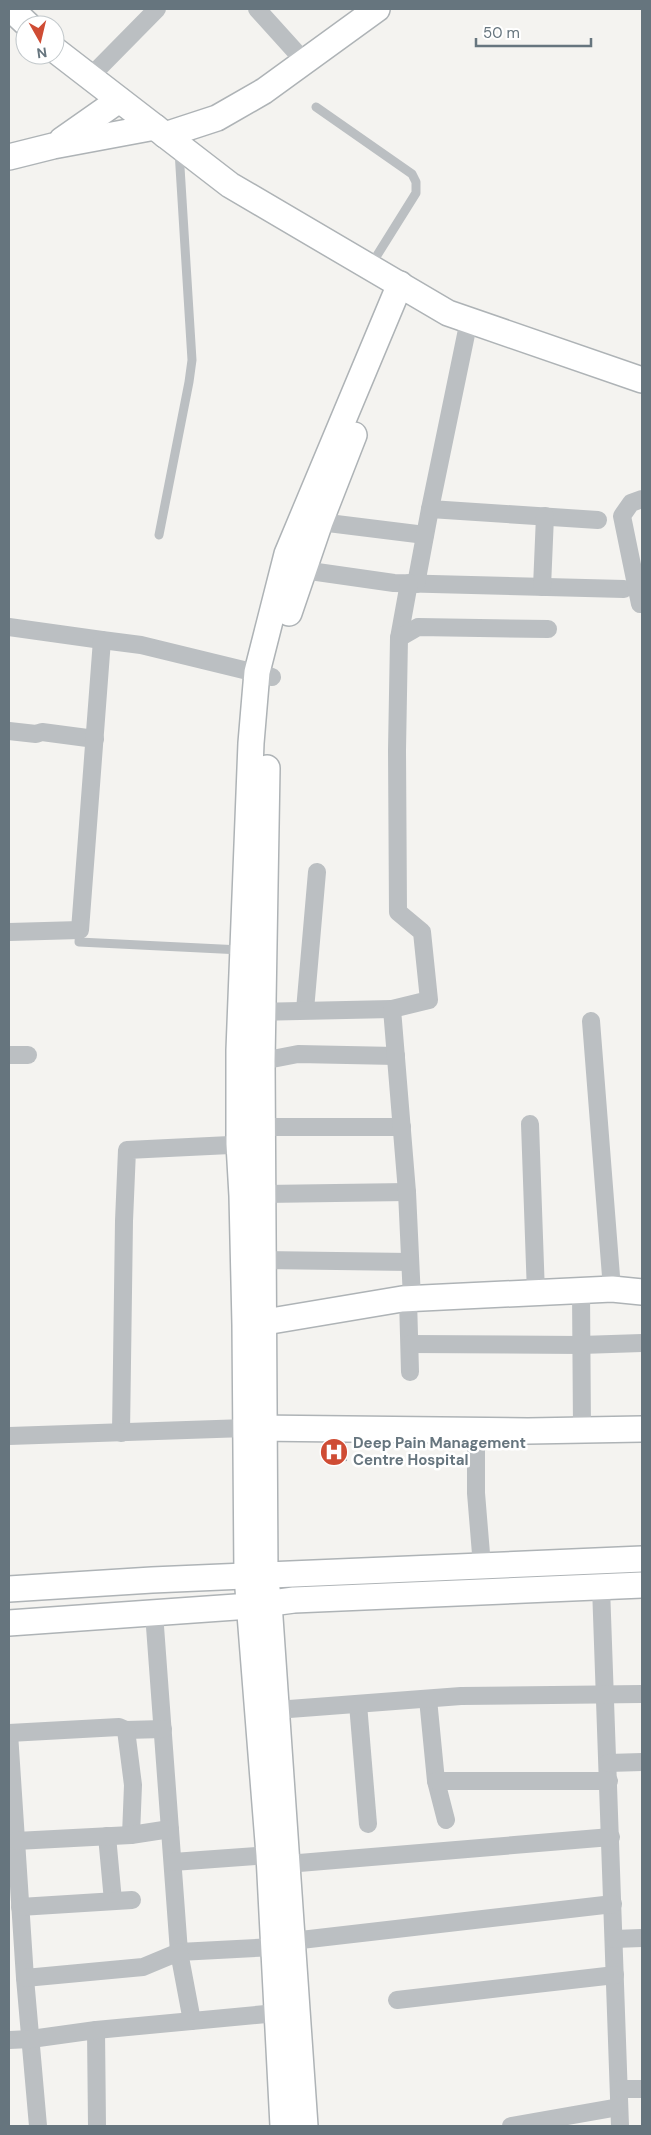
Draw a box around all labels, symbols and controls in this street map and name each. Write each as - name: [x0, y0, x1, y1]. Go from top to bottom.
- north arrow: [15, 15, 65, 65]
- scale bar: [476, 15, 591, 47]
- text: 50 m: [483, 23, 520, 43]
- text: N: [35, 43, 48, 62]
- place label: Deep Pain Management Centre Hospital: [353, 1433, 526, 1470]
- hospital icon: Deep Pain Management Centre Hospital: [319, 1437, 349, 1467]

